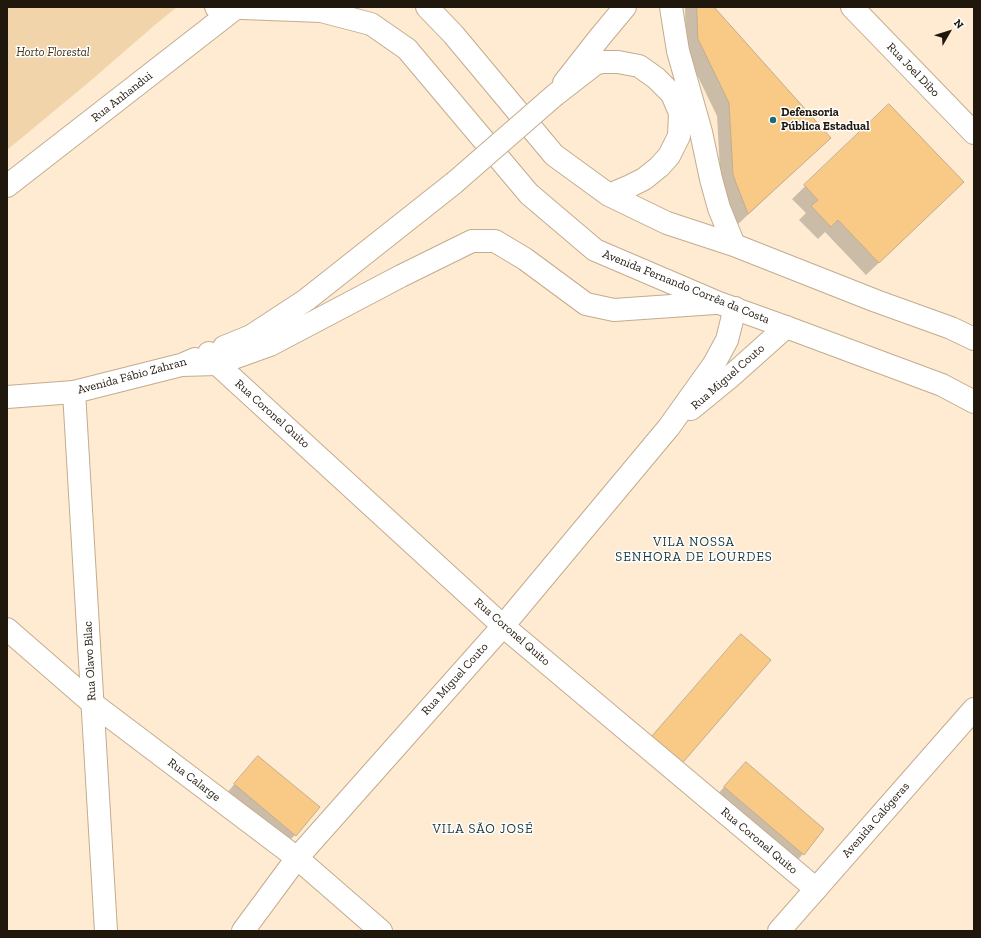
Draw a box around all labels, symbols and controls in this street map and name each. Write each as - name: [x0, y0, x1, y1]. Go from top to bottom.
- north arrow: [929, 12, 969, 52]
- text: N: [951, 17, 966, 31]
- street label: Rua Joel Dibo: [884, 40, 942, 100]
- park label: Horto Florestal: [16, 46, 90, 60]
- street label: Rua Anhandui: [89, 69, 155, 125]
- place label: Defensoria Pública Estadual: [781, 106, 870, 134]
- marker: Defensoria Pública Estadual: [768, 115, 778, 125]
- street label: Avenida Fernando Corrêa da Costa: [600, 247, 772, 327]
- street label: Rua Miguel Couto: [688, 341, 768, 413]
- street label: Avenida Fábio Zahran: [76, 355, 188, 397]
- street label: Rua Coronel Quito: [232, 377, 312, 451]
- district label: VILA NOSSA SENHORA DE LOURDES: [615, 534, 773, 565]
- street label: Rua Coronel Quito: [471, 595, 553, 669]
- street label: Rua Olavo Bilac: [81, 621, 99, 701]
- street label: Rua Miguel Couto: [419, 640, 491, 718]
- street label: Rua Calarge: [165, 755, 223, 805]
- street label: Avenida Calógeras: [839, 779, 913, 861]
- street label: Rua Coronel Quito: [718, 805, 800, 877]
- district label: VILA SÃO JOSÉ: [432, 821, 534, 837]

